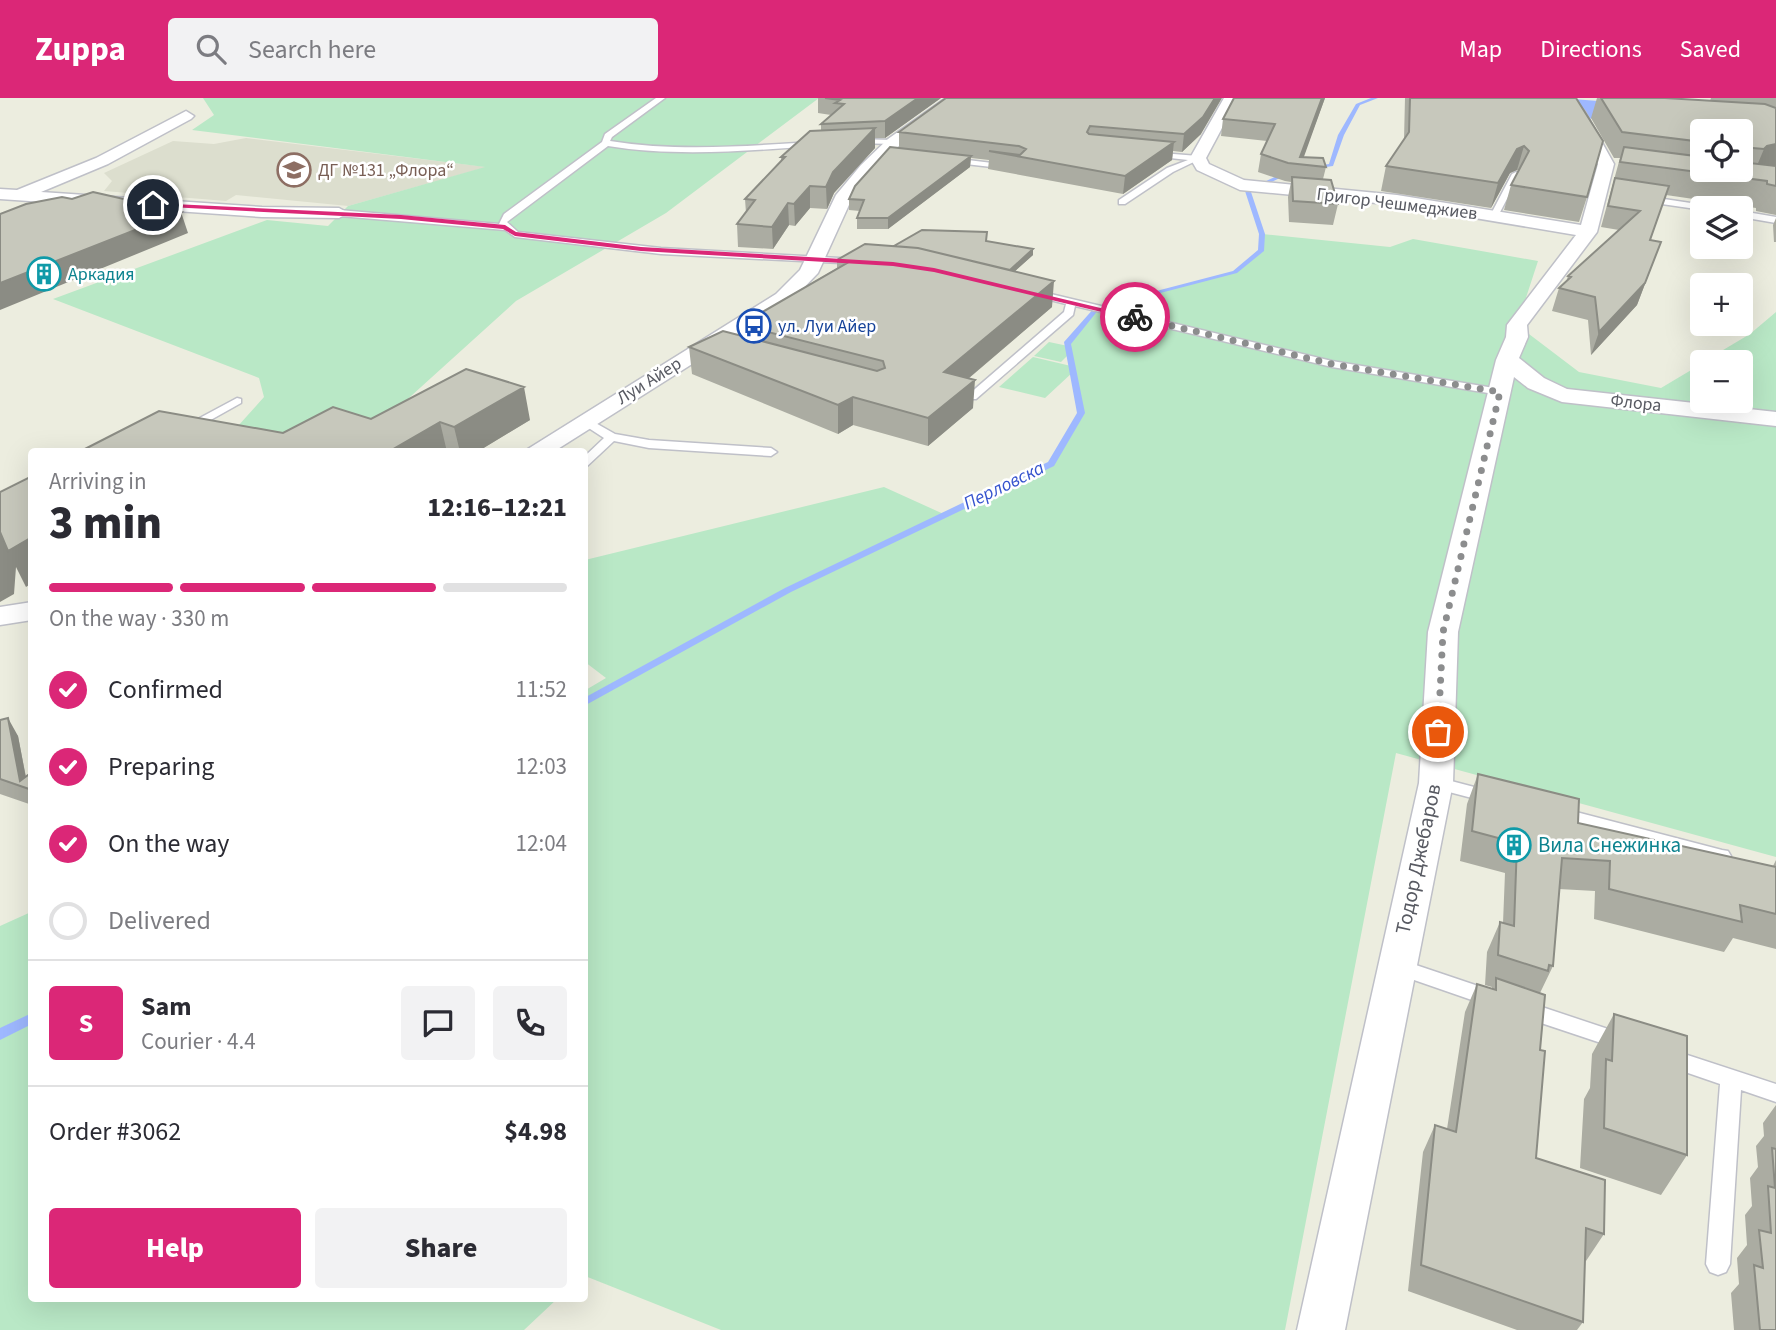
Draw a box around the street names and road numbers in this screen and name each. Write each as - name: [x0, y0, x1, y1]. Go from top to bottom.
- street label: Григор Чешмеджиев: [1315, 182, 1479, 226]
- street label: Луи Айер: [612, 351, 686, 411]
- street label: Флора: [1609, 388, 1663, 418]
- street label: Тодор Джебаров: [1387, 781, 1449, 937]

